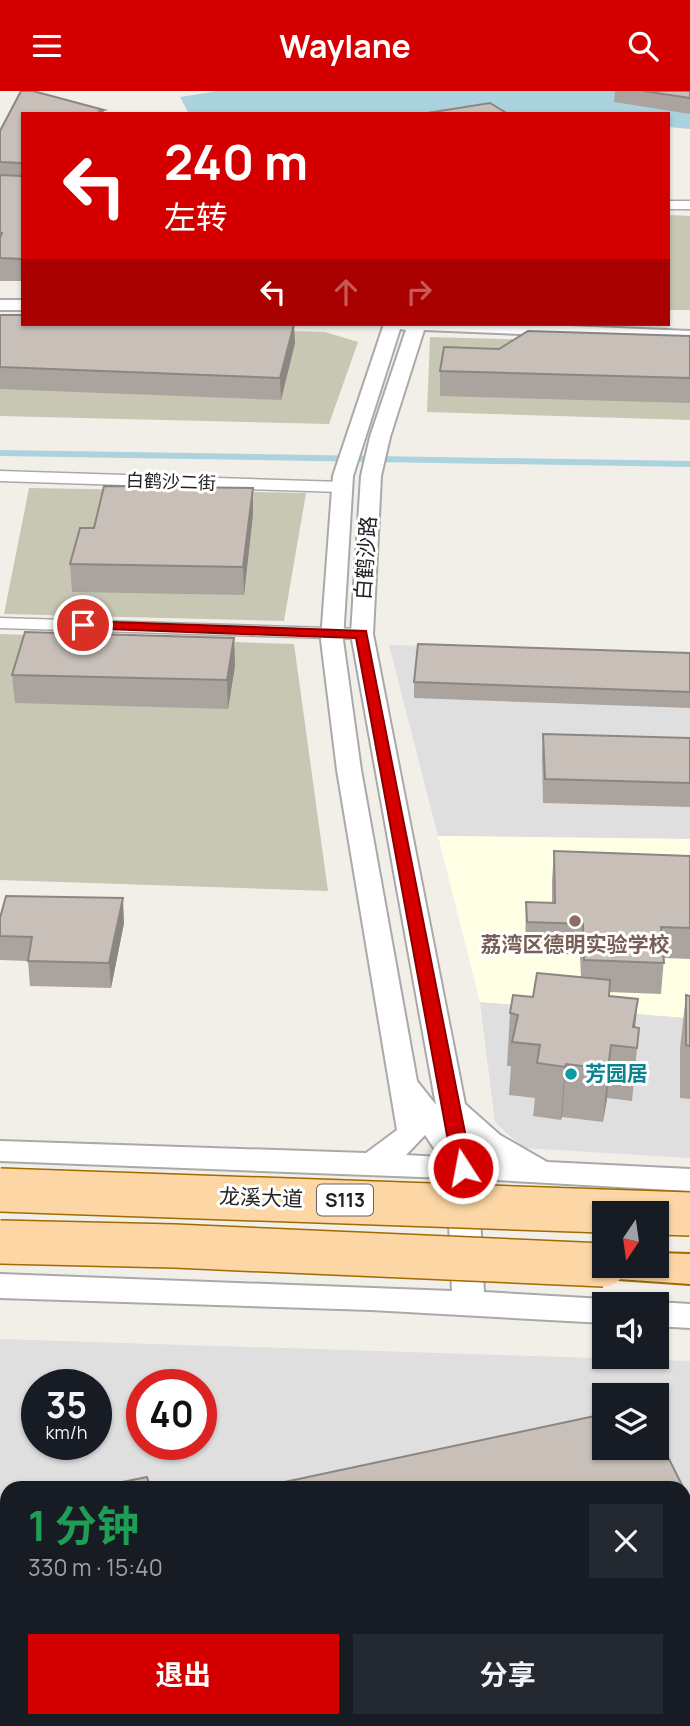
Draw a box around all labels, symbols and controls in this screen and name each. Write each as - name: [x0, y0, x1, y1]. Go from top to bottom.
- text: Waylane: [279, 24, 411, 68]
- icon: menu: [28, 27, 66, 65]
- icon: search: [624, 27, 662, 65]
- text: 240 m: [164, 128, 308, 195]
- icon: left: [49, 140, 140, 231]
- text: 左转: [164, 195, 228, 239]
- icon: left: [254, 273, 292, 311]
- icon: ahead: [327, 273, 365, 311]
- icon: right: [400, 273, 438, 311]
- street label: 白鹤沙二街: [126, 467, 216, 495]
- street label: 白鹤沙路: [348, 515, 382, 601]
- pin: [53, 595, 113, 655]
- icon: arrive: [64, 606, 102, 644]
- marker: 荔湾区德明实验学校: [567, 913, 583, 929]
- place label: 荔湾区德明实验学校: [481, 930, 670, 958]
- place label: 芳园居: [585, 1059, 648, 1087]
- marker: 芳园居: [563, 1066, 579, 1082]
- position arrow: [426, 1131, 500, 1205]
- street label: 龙溪大道: [219, 1182, 303, 1212]
- road number: S113: [317, 1184, 373, 1215]
- north arrow: [592, 1201, 668, 1277]
- map controls: [592, 1201, 669, 1460]
- button: sound: [592, 1292, 669, 1369]
- speed limit sign: 40: [126, 1369, 217, 1460]
- text: 35: [46, 1381, 87, 1429]
- button: layers: [592, 1383, 669, 1460]
- text: km/h: [46, 1420, 87, 1444]
- text: 1 分钟: [28, 1496, 139, 1554]
- button: close: [589, 1504, 663, 1578]
- text: 330 m · 15:40: [28, 1551, 163, 1583]
- button: 退出: [28, 1634, 339, 1714]
- button: 分享: [353, 1634, 663, 1714]

